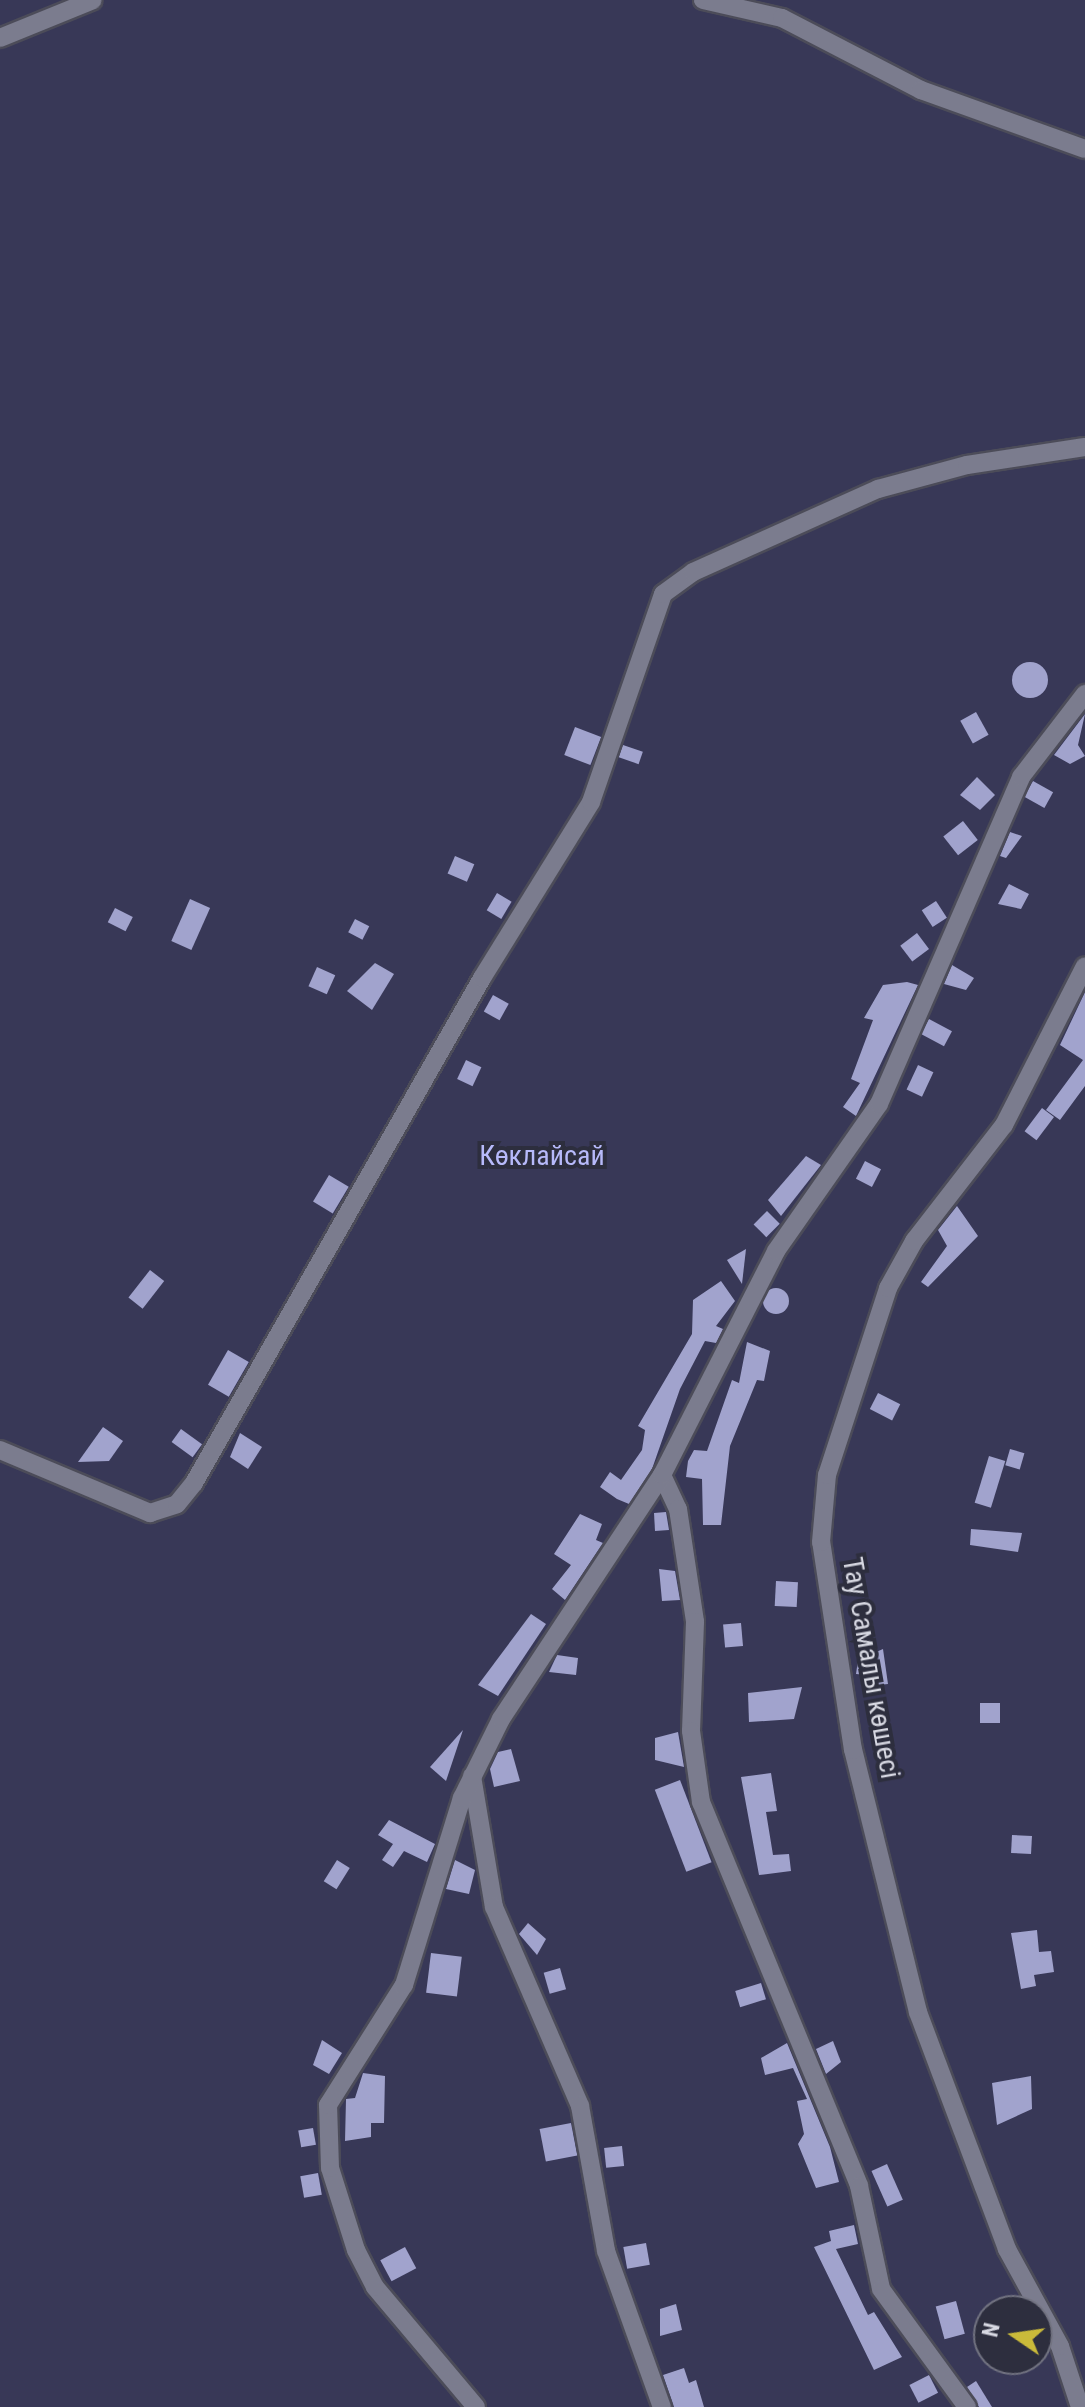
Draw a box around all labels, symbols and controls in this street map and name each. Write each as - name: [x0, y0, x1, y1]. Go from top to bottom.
- park label: Көклайсай: [479, 1139, 605, 1173]
- street label: Тау Самалы көшесі: [835, 1555, 907, 1781]
- north arrow: [973, 2295, 1053, 2375]
- text: N: [977, 2321, 1005, 2339]

